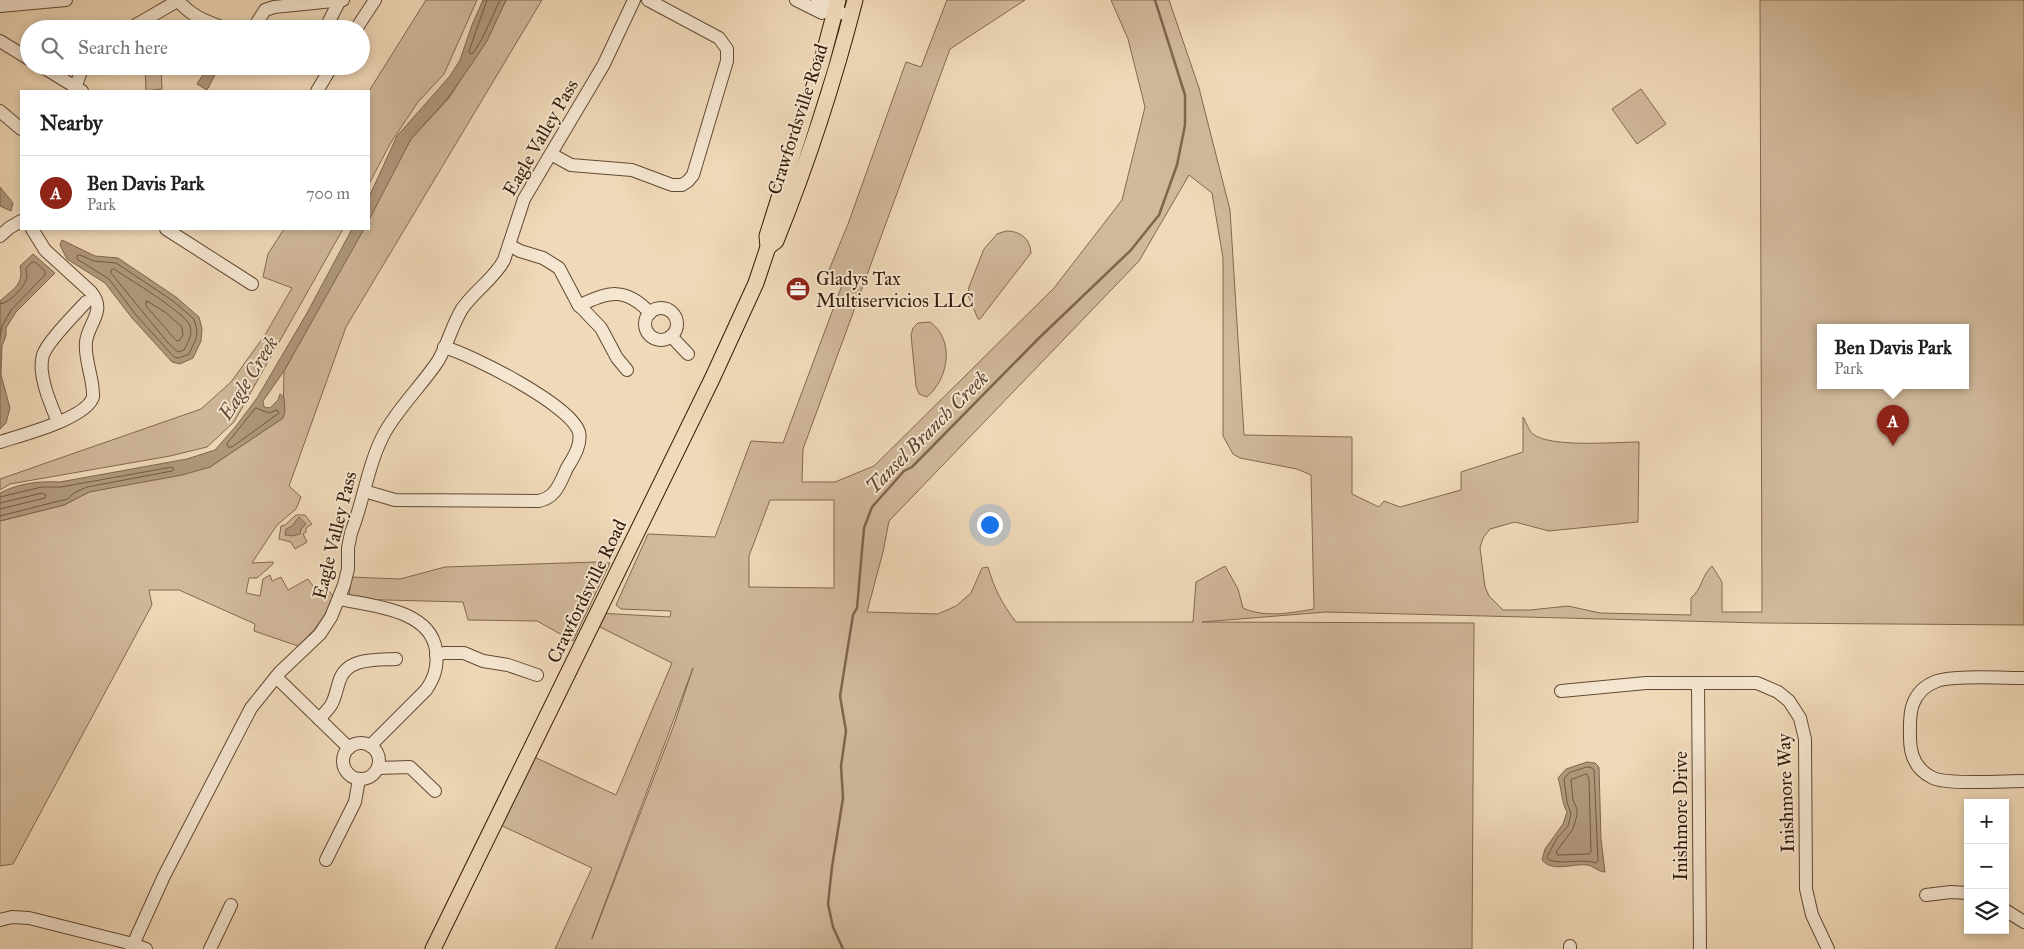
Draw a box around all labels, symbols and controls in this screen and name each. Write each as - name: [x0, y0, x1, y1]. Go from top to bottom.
- search box: [20, 20, 370, 75]
- icon: search: [38, 34, 66, 62]
- text: Search here: [78, 36, 168, 59]
- street label: Crawfordsville Road: [762, 41, 833, 197]
- street label: Eagle Valley Pass: [498, 75, 584, 200]
- text: Nearby: [40, 110, 103, 136]
- text: Ben Davis Park: [87, 172, 204, 195]
- text: A: [51, 184, 61, 203]
- text: 700 m: [306, 184, 350, 203]
- text: Park: [87, 195, 116, 214]
- place label: Gladys Tax Multiservicios LLC: [816, 267, 974, 312]
- office icon: Gladys Tax Multiservicios LLC: [785, 276, 811, 302]
- popup: [1817, 324, 1969, 389]
- water label: Eagle Creek: [212, 332, 283, 425]
- text: Ben Davis Park: [1834, 336, 1952, 359]
- text: Park: [1834, 359, 1863, 378]
- water label: Tansel Branch Creek: [861, 366, 993, 498]
- pin: A: [1877, 405, 1909, 446]
- street label: Eagle Valley Pass: [308, 469, 362, 602]
- your location: [977, 512, 1003, 538]
- street label: Crawfordsville Road: [542, 515, 631, 667]
- street label: Inishmore Way: [1772, 732, 1799, 853]
- street label: Inishmore Drive: [1669, 751, 1692, 881]
- map controls: [1964, 799, 2009, 934]
- button: +: [1964, 799, 2009, 844]
- button: −: [1964, 844, 2009, 889]
- button: layers: [1964, 889, 2009, 934]

